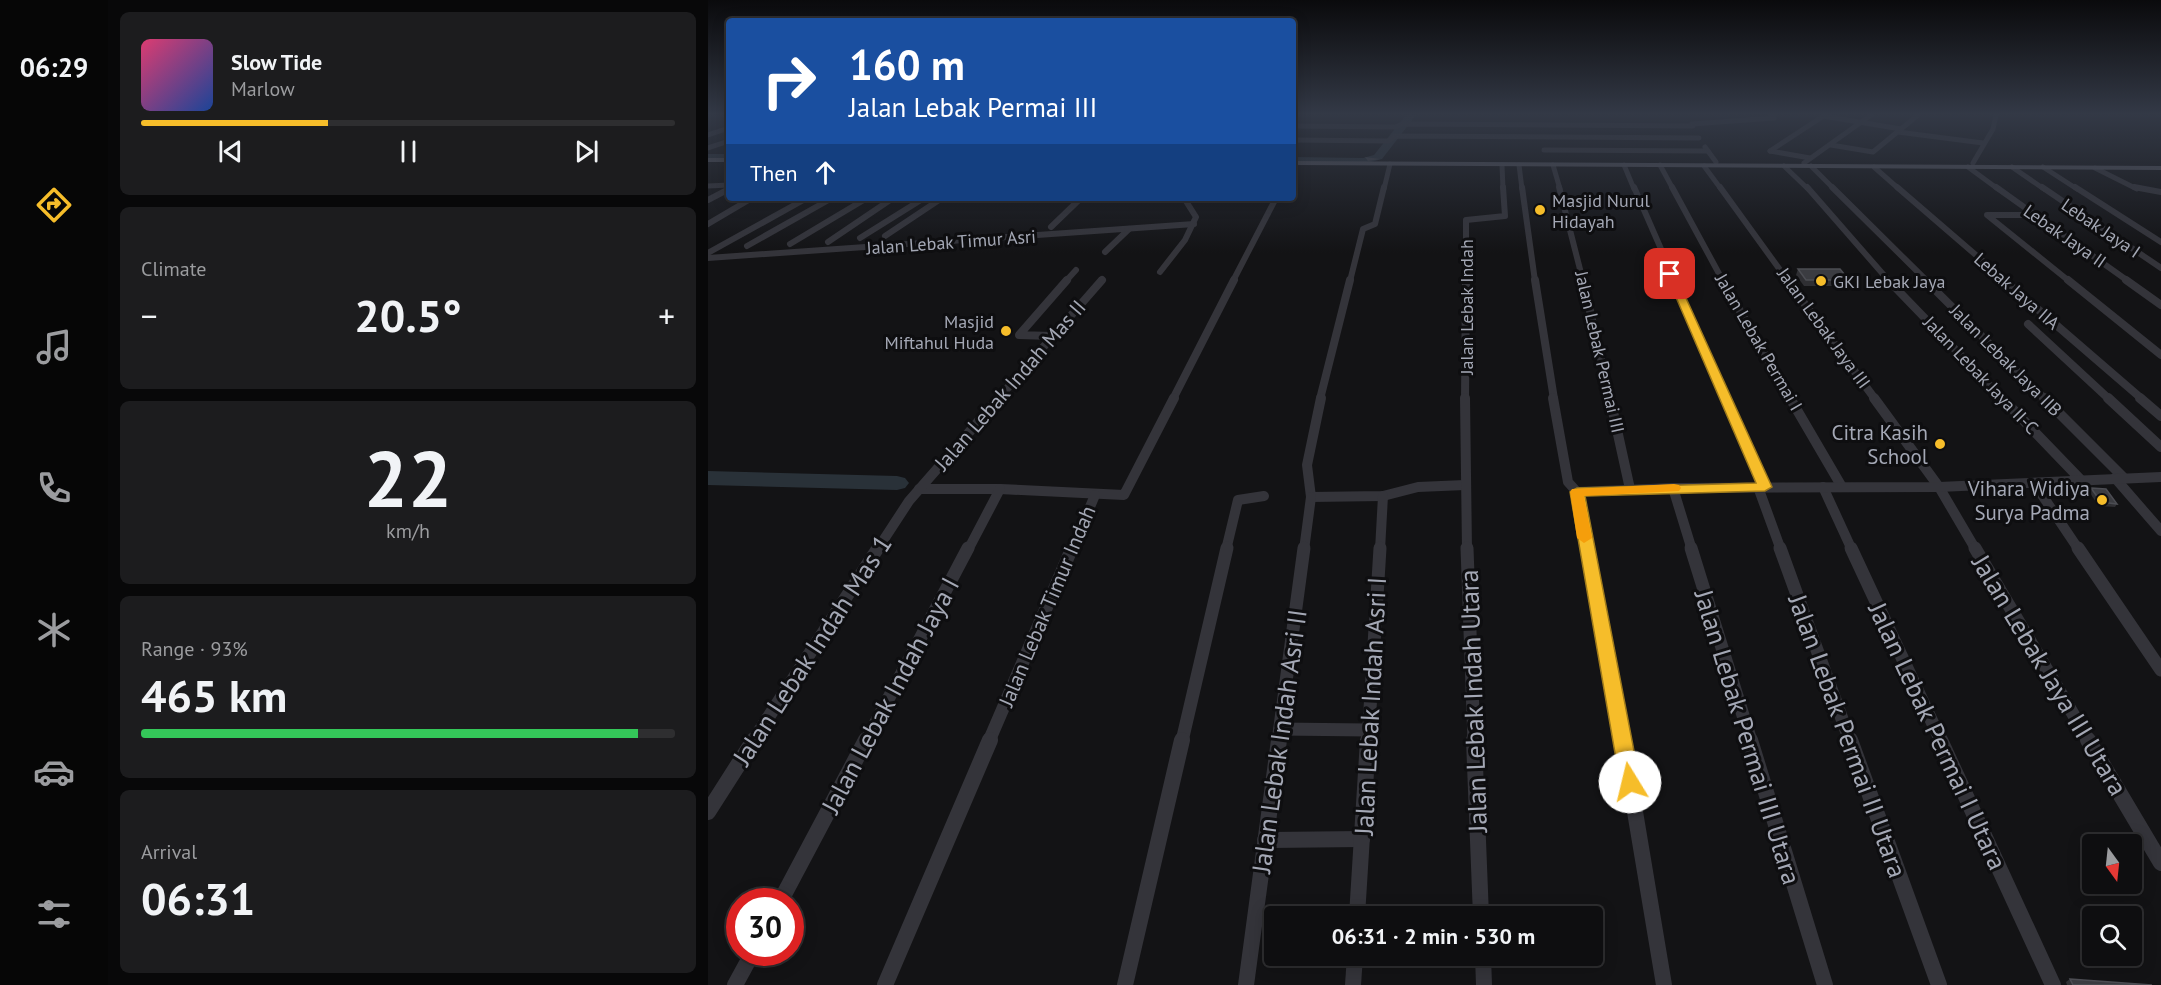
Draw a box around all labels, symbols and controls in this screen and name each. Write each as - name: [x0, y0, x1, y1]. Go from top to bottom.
- text: 160 m: [849, 37, 965, 92]
- icon: right: [750, 42, 828, 120]
- text: Slow Tide: [231, 48, 322, 76]
- text: 06:29: [20, 50, 88, 84]
- text: Marlow: [231, 76, 295, 102]
- text: Jalan Lebak Permai III: [849, 90, 1097, 124]
- icon: previous: [214, 135, 247, 168]
- icon: pause: [392, 135, 425, 168]
- icon: next: [570, 135, 603, 168]
- icon: ahead: [809, 156, 842, 189]
- text: Then: [750, 159, 797, 187]
- icon: directions: [33, 184, 75, 226]
- place label: Masjid Nurul Hidayah: [1552, 189, 1651, 233]
- street label: Lebak Jaya I: [2057, 193, 2145, 263]
- street label: Lebak Jaya II: [2019, 199, 2111, 273]
- marker: Masjid Nurul Hidayah: [1533, 203, 1547, 217]
- street label: Jalan Lebak Timur Asri: [864, 225, 1037, 259]
- street label: Jalan Lebak Indah: [1455, 239, 1478, 376]
- street label: Lebak Jaya IIA: [1969, 247, 2065, 335]
- pin: [1644, 248, 1695, 299]
- text: Climate: [141, 256, 207, 282]
- icon: arrive: [1653, 257, 1686, 290]
- street label: Jalan Lebak Jaya III: [1772, 262, 1876, 393]
- street label: Jalan Lebak Permai III: [1570, 268, 1630, 435]
- street label: Jalan Lebak Permai I: [1710, 268, 1808, 415]
- place label: GKI Lebak Jaya: [1833, 270, 1945, 293]
- marker: GKI Lebak Jaya: [1814, 274, 1828, 288]
- text: 20.5°: [354, 286, 462, 344]
- text: −: [141, 294, 158, 337]
- text: +: [658, 294, 675, 337]
- street label: Jalan Lebak Indah Mas II: [928, 294, 1091, 477]
- street label: Jalan Lebak Jaya IIB: [1944, 298, 2067, 421]
- place label: Masjid Miftahul Huda: [884, 310, 994, 354]
- street label: Jalan Lebak Jaya II-C: [1918, 310, 2043, 439]
- marker: Masjid Miftahul Huda: [999, 324, 1013, 338]
- icon: music: [33, 326, 75, 368]
- place label: Citra Kasih School: [1832, 419, 1928, 470]
- text: 22: [364, 428, 452, 529]
- marker: Citra Kasih School: [1933, 437, 1947, 451]
- icon: phone: [33, 467, 75, 509]
- place label: Vihara Widiya Surya Padma: [1967, 475, 2090, 526]
- marker: Vihara Widiya Surya Padma: [2095, 493, 2109, 507]
- street label: Jalan Lebak Timur Indah: [992, 501, 1102, 712]
- text: km/h: [386, 518, 430, 544]
- street label: Jalan Lebak Indah Mas 1: [725, 529, 899, 772]
- street label: Jalan Lebak Jaya III Utara: [1964, 548, 2135, 801]
- street label: Jalan Lebak Indah Utara: [1452, 569, 1494, 834]
- street label: Jalan Lebak Indah Jaya I: [813, 571, 966, 820]
- street label: Jalan Lebak Indah Asri I: [1347, 576, 1393, 837]
- street label: Jalan Lebak Permai III Utara: [1687, 585, 1809, 888]
- street label: Jalan Lebak Permai II Utara: [1781, 589, 1915, 882]
- street label: Jalan Lebak Permai I Utara: [1861, 596, 2015, 875]
- street label: Jalan Lebak Indah Asri II: [1244, 607, 1314, 876]
- icon: climate: [33, 609, 75, 651]
- text: Range · 93%: [141, 636, 248, 662]
- text: 465 km: [141, 666, 287, 724]
- position arrow: [1598, 750, 1662, 814]
- icon: car: [33, 751, 75, 793]
- north arrow: [2082, 834, 2142, 894]
- map controls: [2082, 834, 2142, 966]
- text: Arrival: [141, 839, 197, 865]
- text: 06:31: [141, 869, 255, 927]
- speed limit sign: 30: [726, 888, 804, 966]
- icon: filters: [33, 893, 75, 935]
- button: search: [2082, 906, 2142, 966]
- text: 06:31 · 2 min · 530 m: [1332, 922, 1535, 950]

